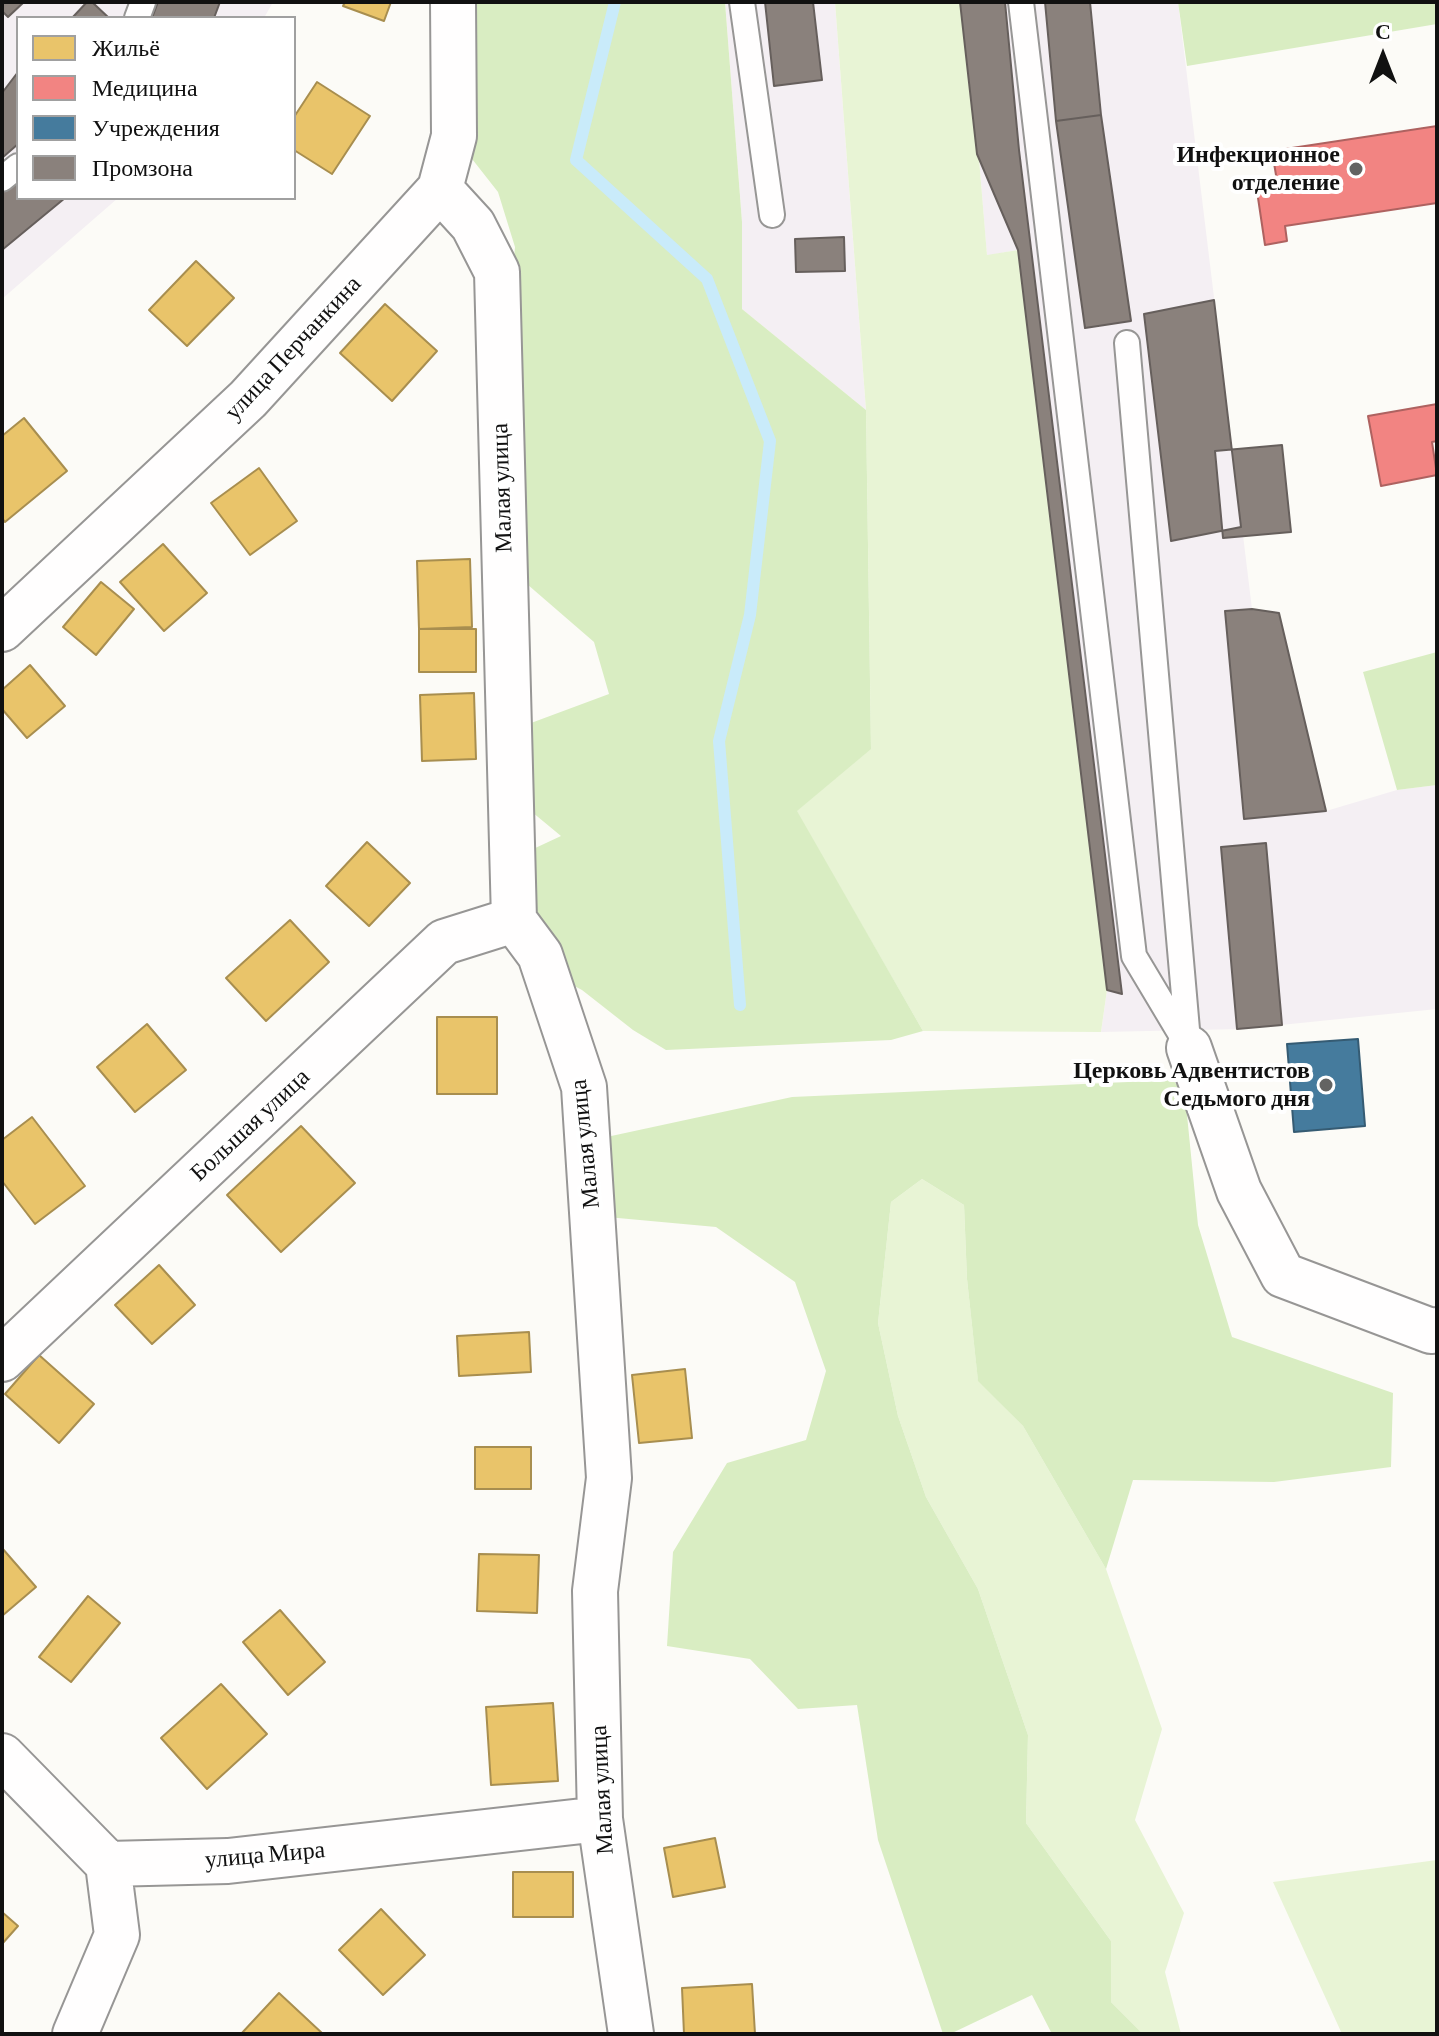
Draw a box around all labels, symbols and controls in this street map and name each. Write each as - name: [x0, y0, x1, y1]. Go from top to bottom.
- legend: [16, 16, 296, 200]
- north arrow: [1343, 16, 1423, 96]
- text: С: [1375, 19, 1391, 44]
- text: Жильё: [92, 34, 160, 61]
- text: Медицина: [92, 74, 198, 101]
- text: Учреждения: [92, 114, 220, 141]
- place label: Инфекционное отделение: [1176, 141, 1340, 197]
- text: Промзона: [92, 154, 193, 181]
- marker: Инфекционное отделение: [1347, 160, 1365, 178]
- street label: улица Перчанкина: [219, 270, 367, 426]
- street label: Малая улица: [485, 423, 519, 553]
- place label: Церковь Адвентистов Седьмого дня: [1073, 1057, 1310, 1113]
- street label: Большая улица: [184, 1063, 316, 1187]
- marker: Церковь Адвентистов Седьмого дня: [1317, 1076, 1335, 1094]
- street label: Малая улица: [564, 1078, 606, 1210]
- street label: Малая улица: [584, 1725, 620, 1855]
- street label: улица Мира: [204, 1835, 326, 1875]

